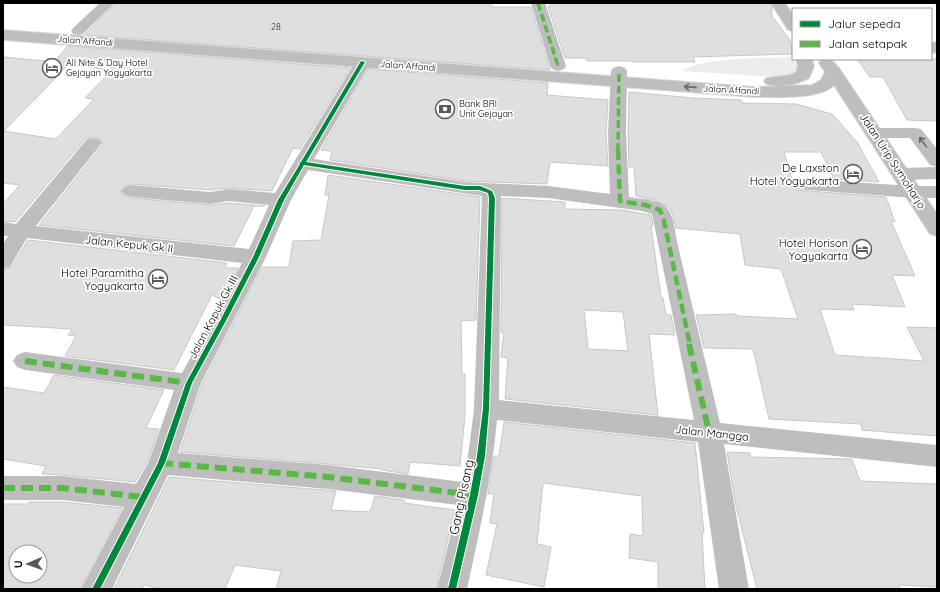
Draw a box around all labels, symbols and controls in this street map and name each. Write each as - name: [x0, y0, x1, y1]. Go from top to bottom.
- legend: [792, 8, 932, 60]
- text: Jalur sepeda: [828, 16, 901, 31]
- house number: 28: [271, 21, 281, 32]
- street label: Jalan Affandi: [57, 33, 113, 48]
- text: Jalan setapak: [828, 36, 907, 51]
- hotel icon: All Nite & Day Hotel Gejayan Yogyakarta: [41, 57, 63, 79]
- place label: All Nite & Day Hotel Gejayan Yogyakarta: [66, 57, 152, 78]
- street label: Jalan Affandi: [380, 58, 436, 73]
- street label: Jalan Affandi: [703, 83, 759, 96]
- one-way arrow: [684, 84, 697, 91]
- bank icon: Bank BRI Unit Gejayan: [434, 98, 456, 120]
- place label: Bank BRI Unit Gejayan: [459, 98, 513, 119]
- street label: Jalan Urip Sumoharjo: [857, 110, 929, 212]
- one-way arrow: [919, 137, 927, 148]
- place label: De Laxston Hotel Yogyakarta: [750, 161, 839, 188]
- hotel icon: De Laxston Hotel Yogyakarta: [842, 163, 864, 185]
- street label: Jalan Kepuk Gk II: [84, 232, 174, 256]
- place label: Hotel Horison Yogyakarta: [779, 236, 848, 263]
- hotel icon: Hotel Horison Yogyakarta: [851, 238, 873, 260]
- place label: Hotel Paramitha Yogyakarta: [61, 266, 144, 293]
- hotel icon: Hotel Paramitha Yogyakarta: [147, 268, 169, 290]
- street label: Jalan Kapuk Gk III: [185, 273, 241, 361]
- street label: Jalan Mangga: [674, 422, 750, 444]
- street label: Gang Pisang: [445, 458, 477, 536]
- north arrow: [8, 544, 48, 584]
- text: U: [11, 560, 25, 568]

